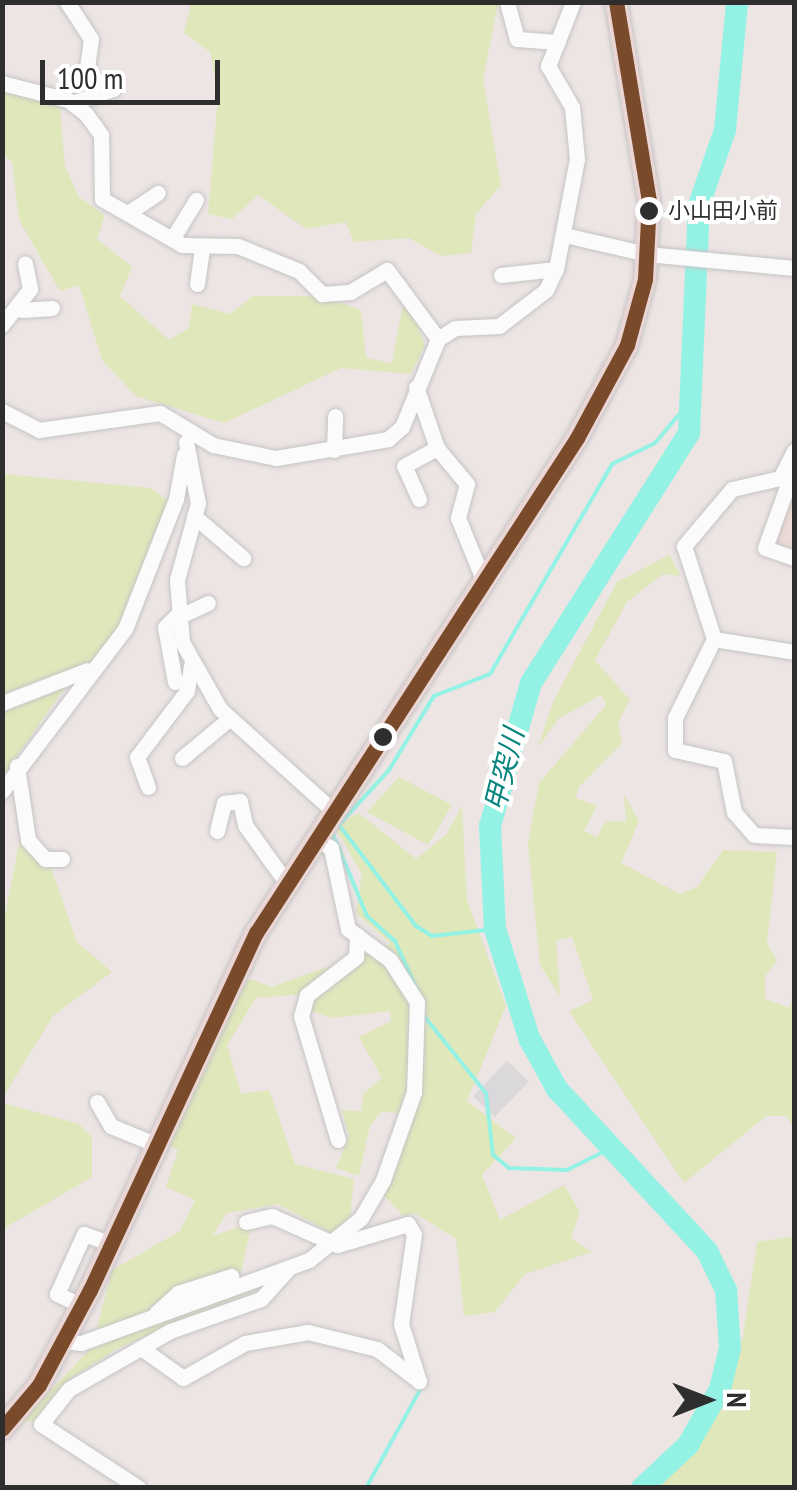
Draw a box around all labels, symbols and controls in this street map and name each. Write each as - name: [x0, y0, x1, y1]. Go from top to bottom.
- scale bar: [45, 40, 225, 102]
- text: 100 m: [57, 58, 123, 97]
- place label: 小山田小前: [668, 198, 778, 224]
- marker: 小山田小前: [639, 201, 659, 221]
- water label: 甲突川: [478, 725, 530, 815]
- unlabelled marker: [373, 727, 393, 747]
- north arrow: [657, 1350, 757, 1450]
- text: N: [719, 1392, 756, 1408]

